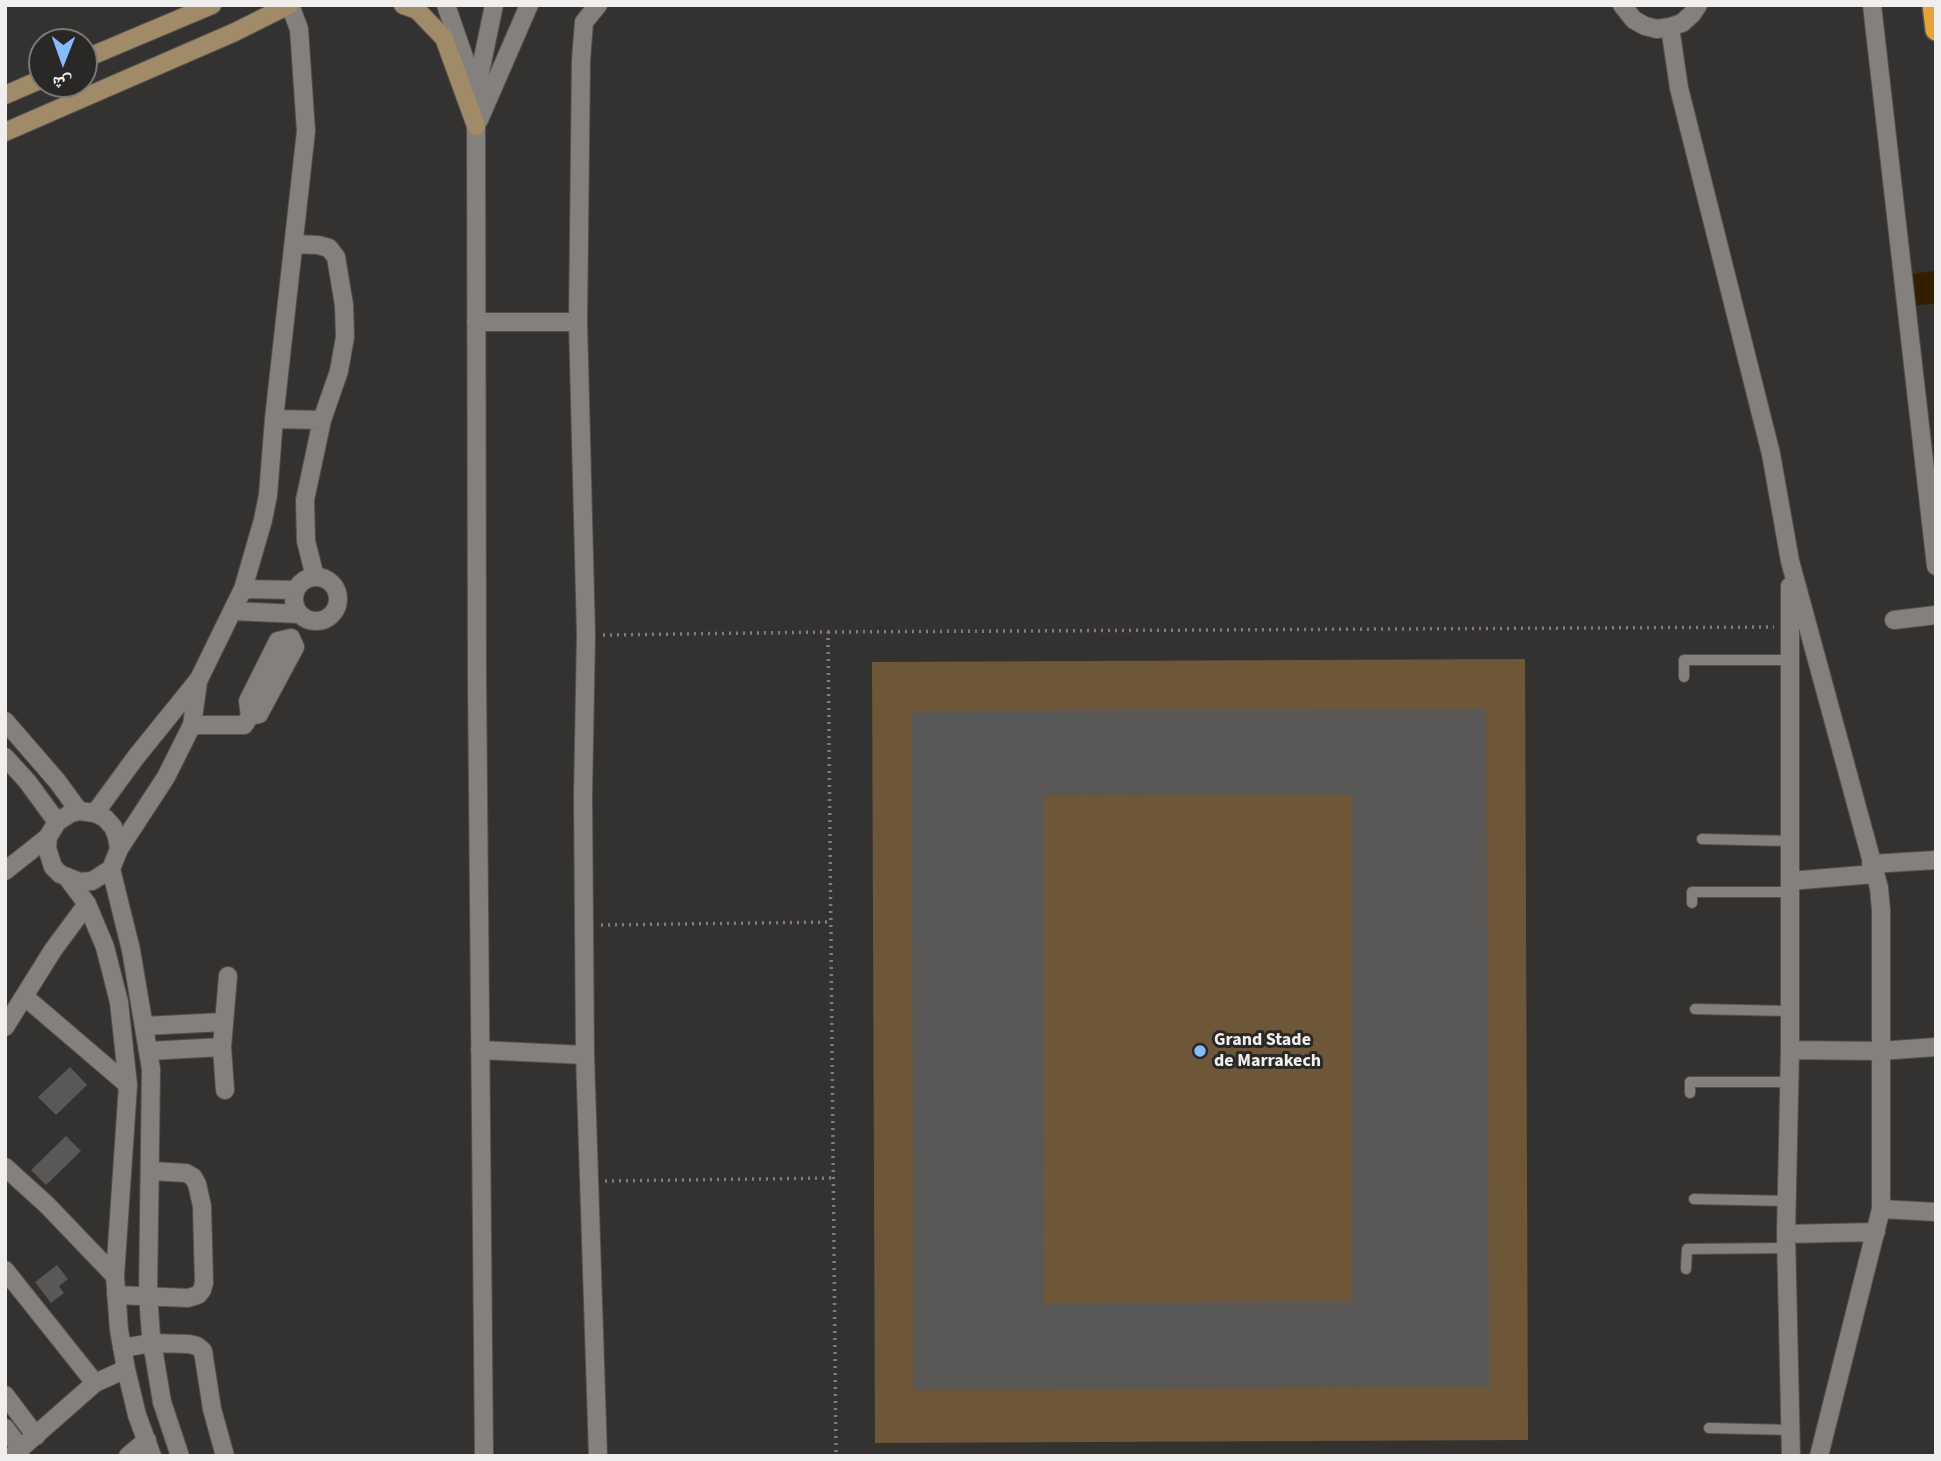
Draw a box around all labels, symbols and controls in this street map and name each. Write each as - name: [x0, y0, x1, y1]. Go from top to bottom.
- north arrow: [28, 28, 98, 98]
- text: ش: [52, 69, 73, 96]
- place label: Grand Stade de Marrakech: [1214, 1030, 1321, 1072]
- marker: Grand Stade de Marrakech: [1192, 1043, 1208, 1059]

